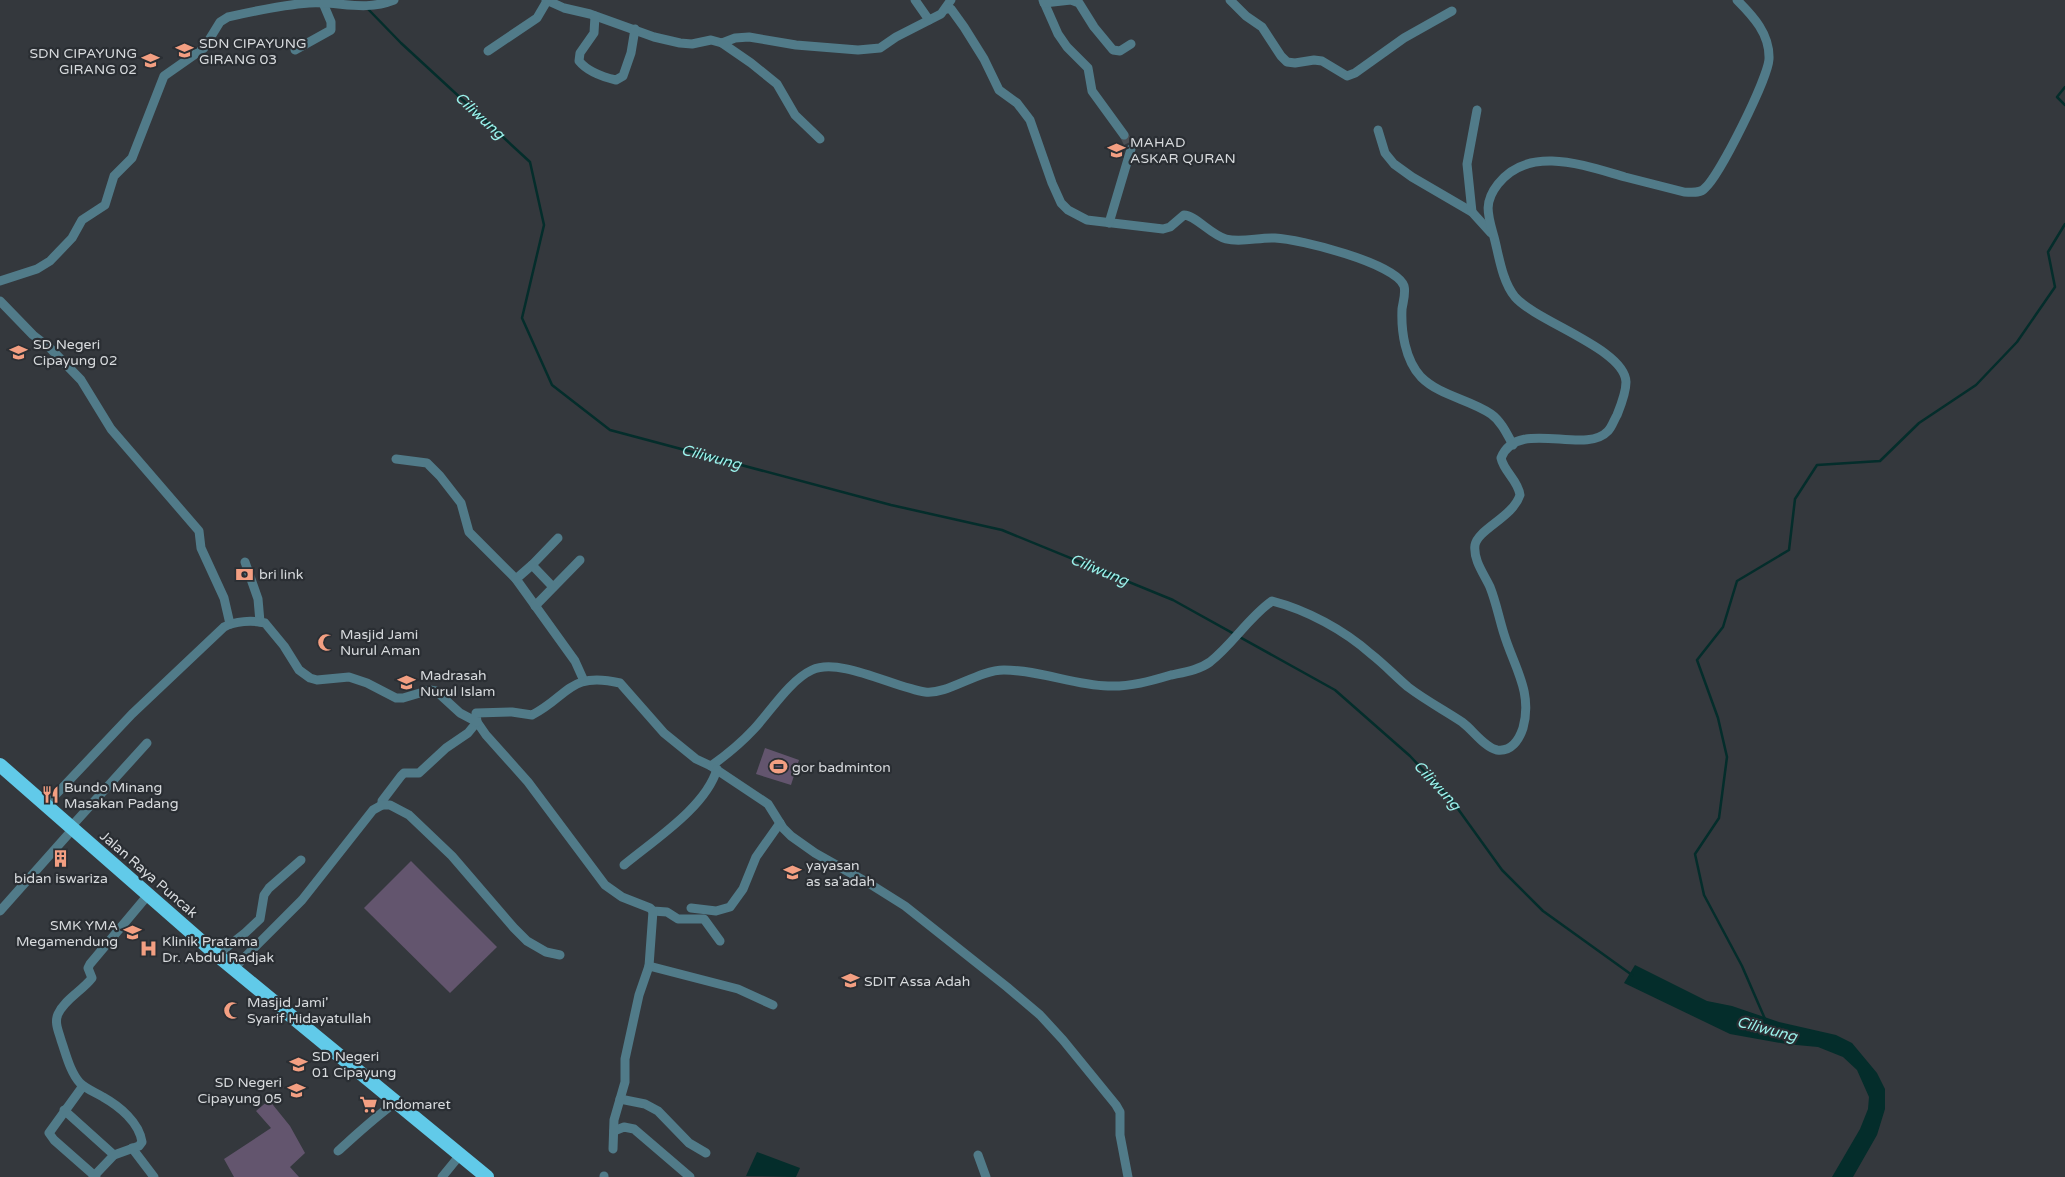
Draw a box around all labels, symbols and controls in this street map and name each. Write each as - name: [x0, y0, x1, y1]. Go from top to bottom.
- place label: SDN CIPAYUNG GIRANG 03: [199, 35, 307, 68]
- school or university icon: SDN CIPAYUNG GIRANG 03: [175, 41, 195, 61]
- place label: SDN CIPAYUNG GIRANG 02: [29, 45, 137, 78]
- school or university icon: SDN CIPAYUNG GIRANG 02: [141, 51, 161, 71]
- water label: Ciliwung: [451, 88, 510, 144]
- place label: MAHAD ASKAR QURAN: [1130, 134, 1236, 167]
- school or university icon: MAHAD ASKAR QURAN: [1106, 140, 1126, 160]
- place label: SD Negeri Cipayung 02: [33, 336, 117, 369]
- school or university icon: SD Negeri Cipayung 02: [9, 342, 29, 362]
- water label: Ciliwung: [679, 440, 745, 474]
- water label: Ciliwung: [1068, 550, 1133, 590]
- bank icon: bri link: [235, 564, 255, 584]
- place label: bri link: [259, 566, 304, 583]
- place label: Masjid Jami Nurul Aman: [340, 626, 420, 659]
- mosque icon: Masjid Jami Nurul Aman: [316, 632, 336, 652]
- place label: Madrasah Nurul Islam: [420, 667, 495, 700]
- school or university icon: Madrasah Nurul Islam: [396, 673, 416, 693]
- sports icon: gor badminton: [768, 757, 788, 777]
- water label: Ciliwung: [1410, 757, 1466, 815]
- place label: gor badminton: [792, 759, 891, 776]
- place label: Bundo Minang Masakan Padang: [64, 779, 178, 812]
- restaurant icon: Bundo Minang Masakan Padang: [40, 785, 60, 805]
- street label: Jalan Raya Puncak: [96, 827, 201, 922]
- building icon: bidan iswariza: [51, 848, 71, 868]
- place label: yayasan as sa'adah: [806, 857, 875, 890]
- school or university icon: yayasan as sa'adah: [782, 863, 802, 883]
- place label: bidan iswariza: [14, 870, 108, 887]
- place label: SMK YMA Megamendung: [16, 917, 118, 950]
- school or university icon: SMK YMA Megamendung: [122, 923, 142, 943]
- place label: Klinik Pratama Dr. Abdul Radjak: [162, 933, 274, 966]
- hospital icon: Klinik Pratama Dr. Abdul Radjak: [138, 939, 158, 959]
- school or university icon: SDIT Assa Adah: [840, 971, 860, 991]
- place label: SDIT Assa Adah: [864, 973, 970, 990]
- place label: Masjid Jami' Syarif Hidayatullah: [247, 994, 371, 1027]
- mosque icon: Masjid Jami' Syarif Hidayatullah: [223, 1000, 243, 1020]
- water label: Ciliwung: [1735, 1012, 1800, 1046]
- place label: SD Negeri 01 Cipayung: [312, 1048, 396, 1081]
- school or university icon: SD Negeri 01 Cipayung: [288, 1054, 308, 1074]
- place label: SD Negeri Cipayung 05: [198, 1074, 282, 1107]
- school or university icon: SD Negeri Cipayung 05: [286, 1080, 306, 1100]
- supermarket icon: Indomaret: [358, 1094, 378, 1114]
- place label: Indomaret: [382, 1096, 452, 1113]

